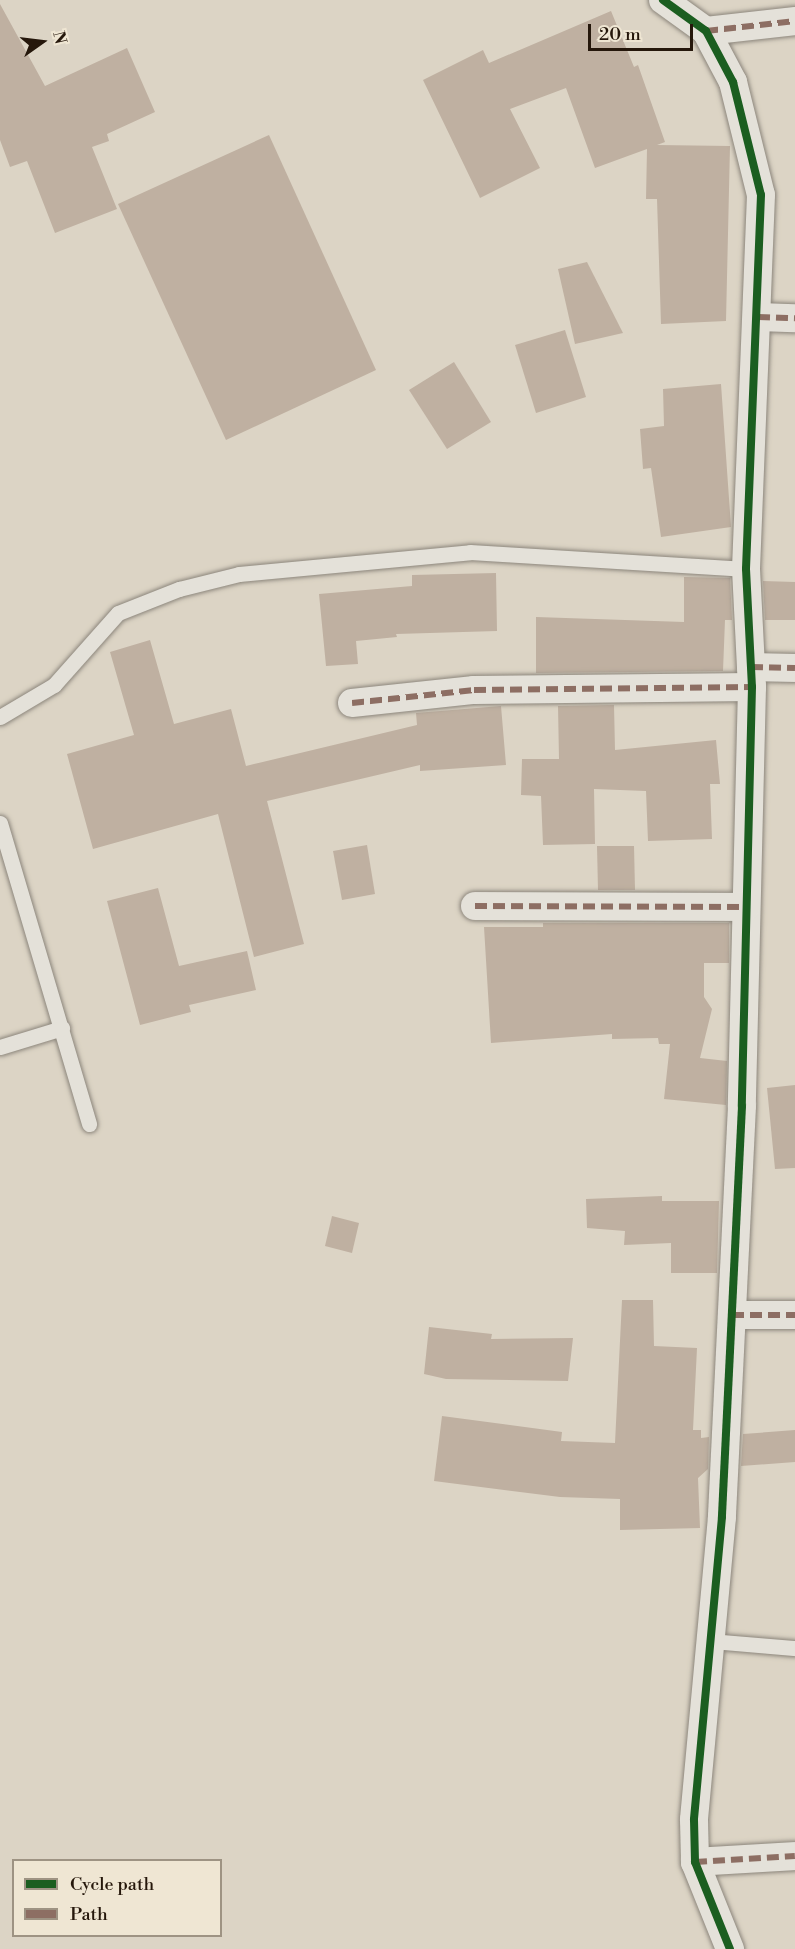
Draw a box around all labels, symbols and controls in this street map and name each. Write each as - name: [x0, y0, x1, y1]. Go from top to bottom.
- north arrow: [12, 12, 72, 72]
- scale bar: [591, 12, 696, 50]
- text: 20 m: [599, 23, 641, 46]
- text: N: [48, 29, 71, 46]
- legend: [12, 1859, 222, 1937]
- text: Cycle path: [70, 1873, 154, 1896]
- text: Path: [70, 1903, 108, 1926]

